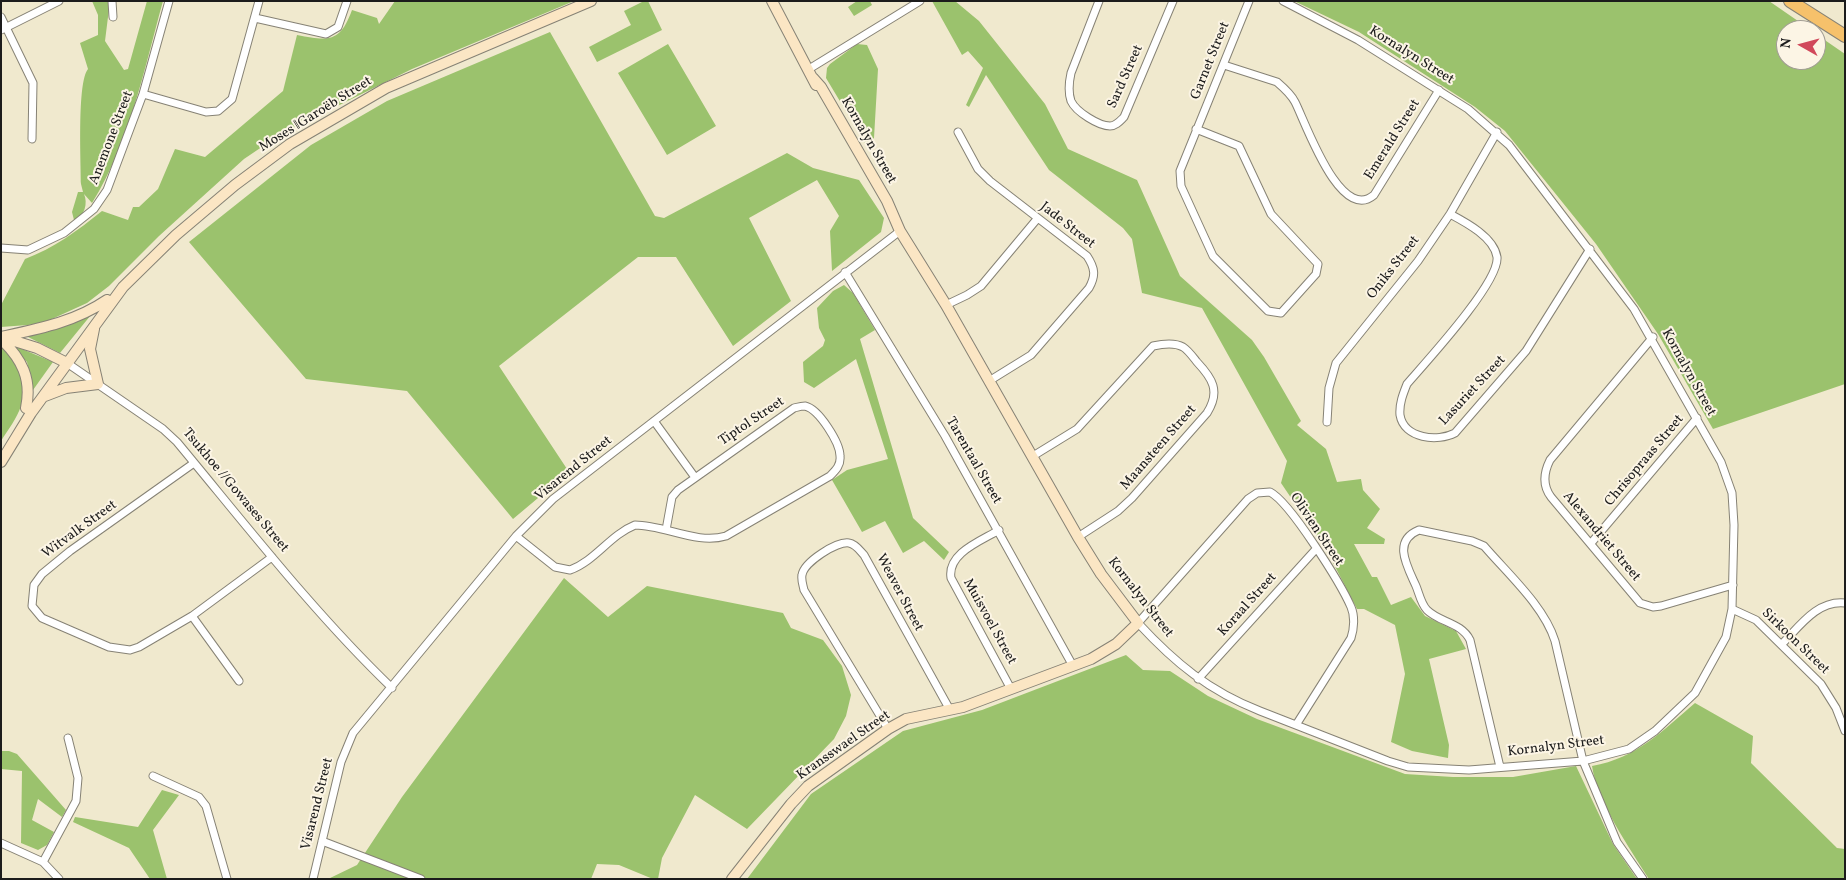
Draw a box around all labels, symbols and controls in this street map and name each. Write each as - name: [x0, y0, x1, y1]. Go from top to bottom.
- street label: Garnet Street: [1188, 20, 1234, 102]
- north arrow: [1776, 20, 1826, 70]
- street label: Kornalyn Street: [1365, 23, 1457, 89]
- text: N: [1777, 37, 1797, 49]
- street label: Sard Street: [1105, 43, 1147, 111]
- street label: Moses ǁGaroëb Street: [256, 73, 376, 157]
- street label: Anemone Street: [86, 89, 138, 187]
- street label: Kornalyn Street: [836, 95, 900, 187]
- street label: Emerald Street: [1362, 97, 1424, 183]
- street label: Jade Street: [1036, 199, 1098, 253]
- street label: Oniks Street: [1364, 233, 1424, 303]
- street label: Kornalyn Street: [1657, 326, 1719, 420]
- street label: Lasuriet Street: [1436, 352, 1510, 430]
- street label: Tiptol Street: [716, 394, 788, 450]
- street label: Maansteen Street: [1117, 402, 1201, 494]
- street label: Chrisopraas Street: [1602, 412, 1688, 510]
- street label: Tarentaal Street: [941, 414, 1005, 508]
- street label: Tsukhoe //Gowases Street: [178, 426, 292, 556]
- street label: Visarend Street: [532, 433, 616, 505]
- street label: Alexandriet Street: [1558, 489, 1644, 585]
- street label: Olivien Street: [1285, 490, 1347, 570]
- street label: Witvalk Street: [39, 497, 121, 563]
- street label: Weaver Street: [872, 551, 926, 635]
- street label: Kornalyn Street: [1103, 555, 1177, 641]
- street label: Koraal Street: [1215, 570, 1281, 640]
- street label: Muisvoel Street: [958, 576, 1020, 668]
- street label: Sirkoon Street: [1758, 605, 1832, 679]
- street label: Kransswael Street: [794, 707, 894, 785]
- street label: Kornalyn Street: [1507, 733, 1605, 761]
- street label: Visarend Street: [298, 756, 338, 852]

